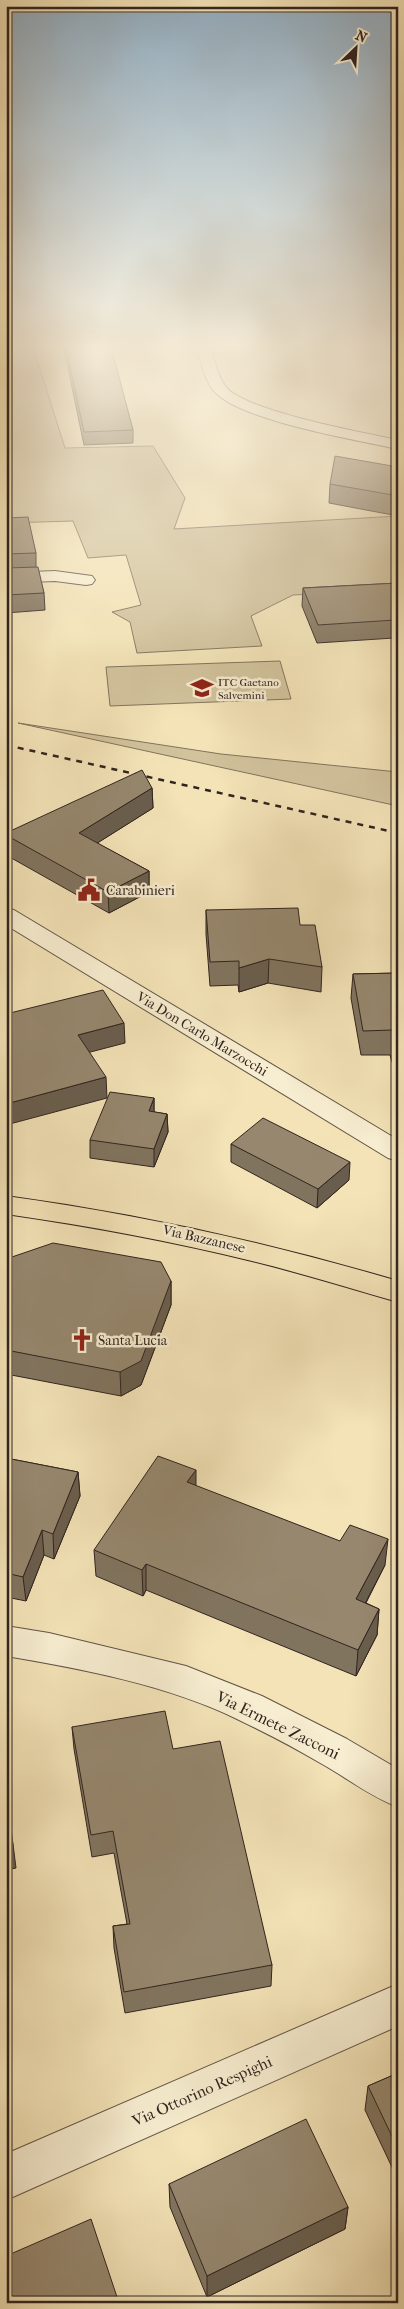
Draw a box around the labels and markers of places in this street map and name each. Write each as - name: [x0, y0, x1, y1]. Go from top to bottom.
- school or university icon: ITC Gaetano Salvemini: [189, 675, 215, 701]
- place label: ITC Gaetano Salvemini: [218, 676, 279, 702]
- public building icon: Carabinieri: [76, 877, 102, 903]
- place label: Carabinieri: [106, 882, 175, 899]
- church icon: Santa Lucia: [69, 1327, 95, 1353]
- place label: Santa Lucia: [98, 1332, 168, 1349]

